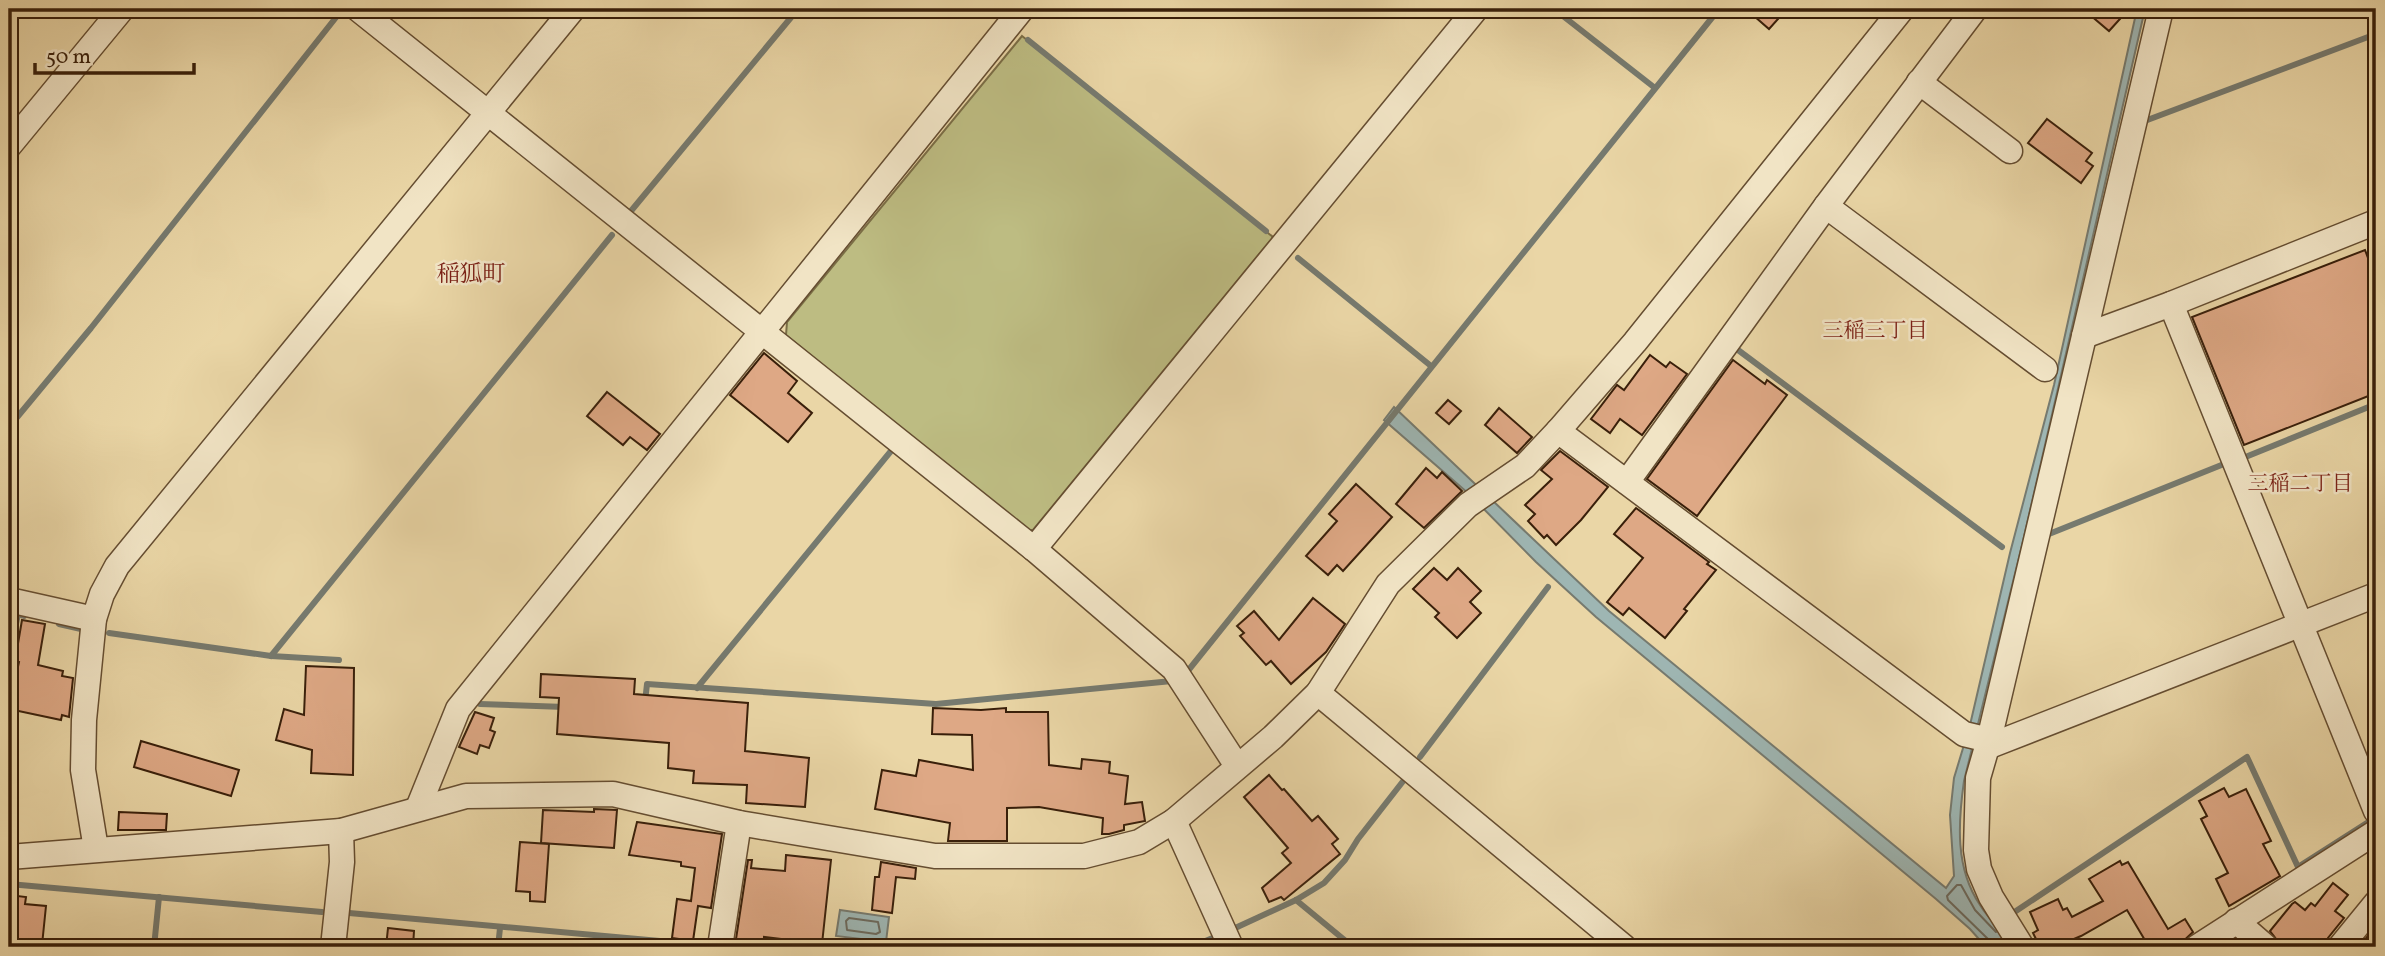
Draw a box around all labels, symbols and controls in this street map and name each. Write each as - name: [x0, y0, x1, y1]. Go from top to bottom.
- scale bar: [35, 32, 194, 76]
- text: 50 m: [46, 43, 91, 72]
- district label: 稲狐町: [437, 259, 506, 291]
- district label: 三稲三丁目: [1823, 317, 1928, 346]
- district label: 三稲二丁目: [2248, 470, 2353, 499]

